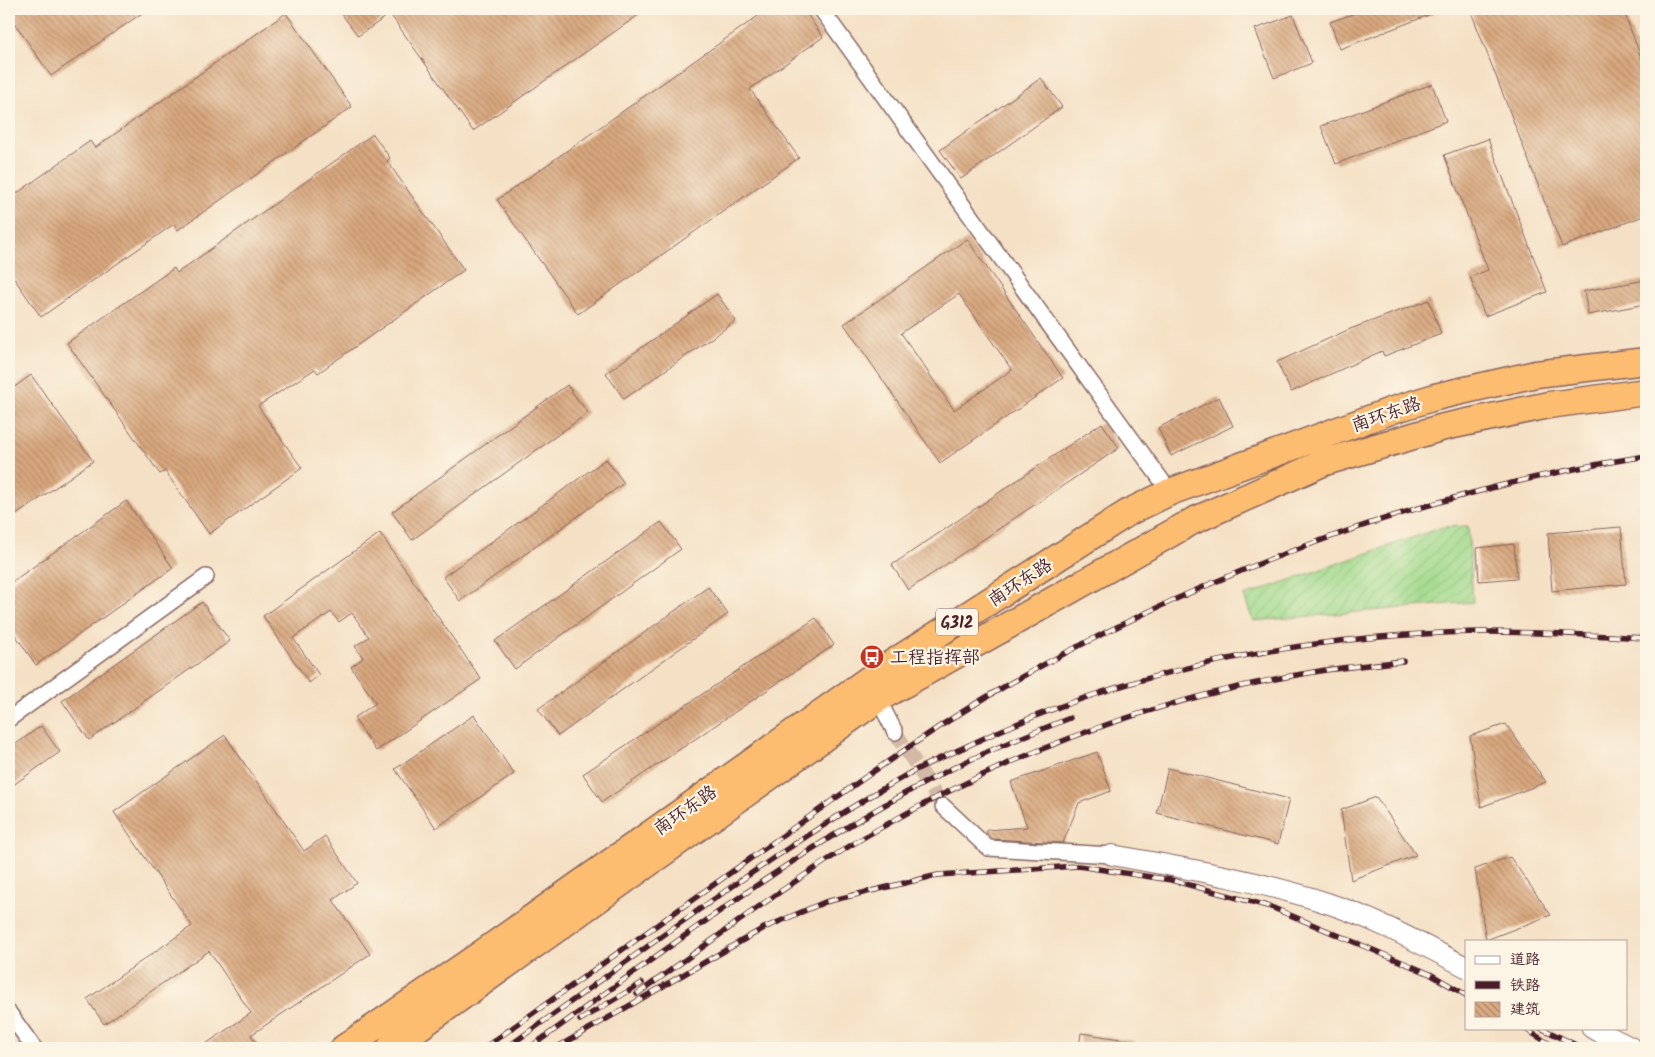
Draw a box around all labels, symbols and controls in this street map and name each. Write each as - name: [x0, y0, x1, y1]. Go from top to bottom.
- street label: 南环东路: [1348, 390, 1425, 441]
- street label: 南环东路: [983, 551, 1059, 615]
- road number: G312: [936, 608, 978, 636]
- bus stop icon: 工程指挥部: [859, 644, 885, 670]
- place label: 工程指挥部: [890, 644, 980, 673]
- street label: 南环东路: [648, 779, 724, 844]
- legend: [1465, 940, 1628, 1030]
- text: 道路: [1510, 948, 1540, 972]
- text: 铁路: [1510, 974, 1540, 998]
- text: 建筑: [1510, 998, 1540, 1022]

